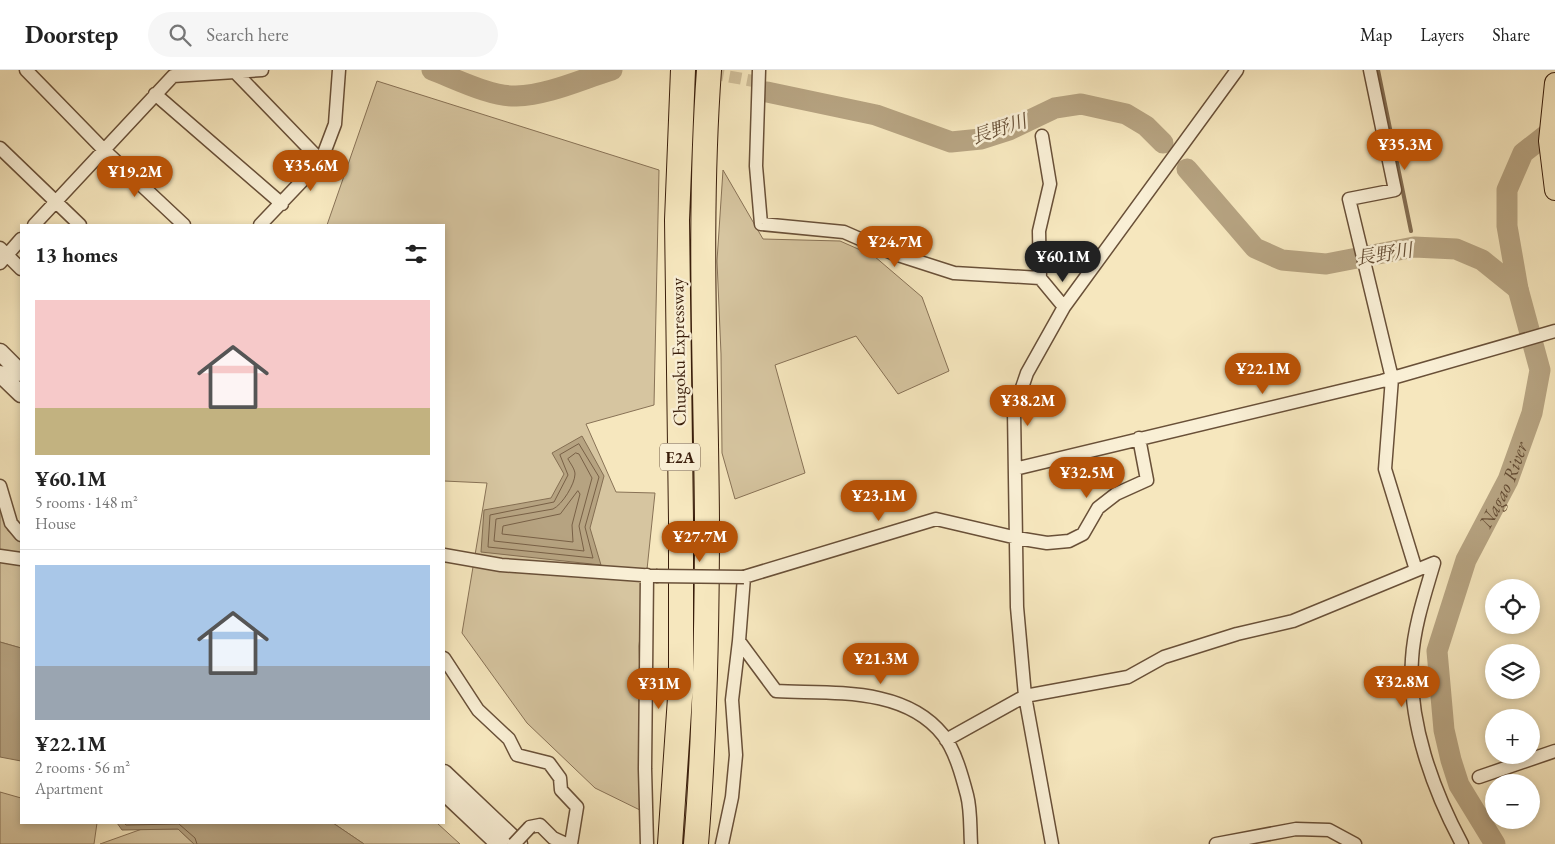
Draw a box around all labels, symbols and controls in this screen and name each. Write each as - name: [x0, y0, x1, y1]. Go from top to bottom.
- search box: [148, 12, 498, 57]
- text: Doorstep: [25, 19, 118, 50]
- icon: search: [166, 21, 194, 49]
- text: Search here: [206, 22, 289, 47]
- text: Map: [1360, 23, 1392, 46]
- text: Layers: [1420, 23, 1464, 46]
- text: Share: [1492, 23, 1530, 46]
- water label: 長野川: [968, 108, 1032, 150]
- pin: ¥35.3M: [1364, 128, 1446, 171]
- text: ¥35.3M: [1378, 134, 1432, 155]
- pin: ¥35.6M: [270, 150, 352, 192]
- text: ¥35.6M: [284, 155, 338, 176]
- pin: ¥19.2M: [94, 156, 176, 198]
- text: ¥19.2M: [108, 161, 162, 182]
- pin: ¥24.7M: [854, 226, 936, 268]
- text: ¥24.7M: [868, 231, 922, 252]
- water label: 長野川: [1354, 237, 1416, 271]
- icon: filters: [402, 240, 430, 268]
- pin: ¥60.1M: [1022, 240, 1104, 283]
- text: 13 homes: [35, 241, 118, 268]
- text: ¥60.1M: [1036, 246, 1090, 267]
- street label: Chugoku Expressway: [665, 278, 691, 426]
- icon: home: [188, 332, 278, 422]
- pin: ¥22.1M: [1222, 352, 1304, 395]
- text: ¥22.1M: [1236, 358, 1290, 379]
- pin: ¥38.2M: [987, 384, 1069, 427]
- text: ¥38.2M: [1001, 390, 1055, 411]
- water label: Nagao River: [1472, 438, 1533, 533]
- road number: E2A: [660, 444, 700, 471]
- pin: ¥32.5M: [1046, 456, 1128, 499]
- text: ¥32.5M: [1060, 462, 1114, 483]
- text: ¥60.1M: [35, 465, 106, 492]
- pin: ¥23.1M: [838, 480, 920, 522]
- text: ¥23.1M: [852, 485, 906, 506]
- text: 5 rooms · 148 m²: [35, 492, 138, 513]
- text: House: [35, 513, 76, 534]
- pin: ¥27.7M: [659, 520, 741, 563]
- text: ¥27.7M: [673, 526, 727, 547]
- map controls: [1485, 579, 1540, 829]
- button: locate: [1485, 579, 1540, 634]
- icon: home: [188, 598, 278, 688]
- pin: ¥21.3M: [840, 642, 922, 685]
- button: layers: [1485, 644, 1540, 699]
- text: ¥21.3M: [854, 648, 908, 669]
- pin: ¥32.8M: [1361, 666, 1443, 708]
- pin: ¥31M: [629, 668, 689, 710]
- text: ¥32.8M: [1375, 671, 1429, 692]
- text: ¥31M: [638, 673, 680, 694]
- button: +: [1485, 709, 1540, 764]
- text: ¥22.1M: [35, 730, 106, 757]
- text: 2 rooms · 56 m²: [35, 757, 130, 778]
- button: −: [1485, 774, 1540, 829]
- text: Apartment: [35, 778, 103, 799]

